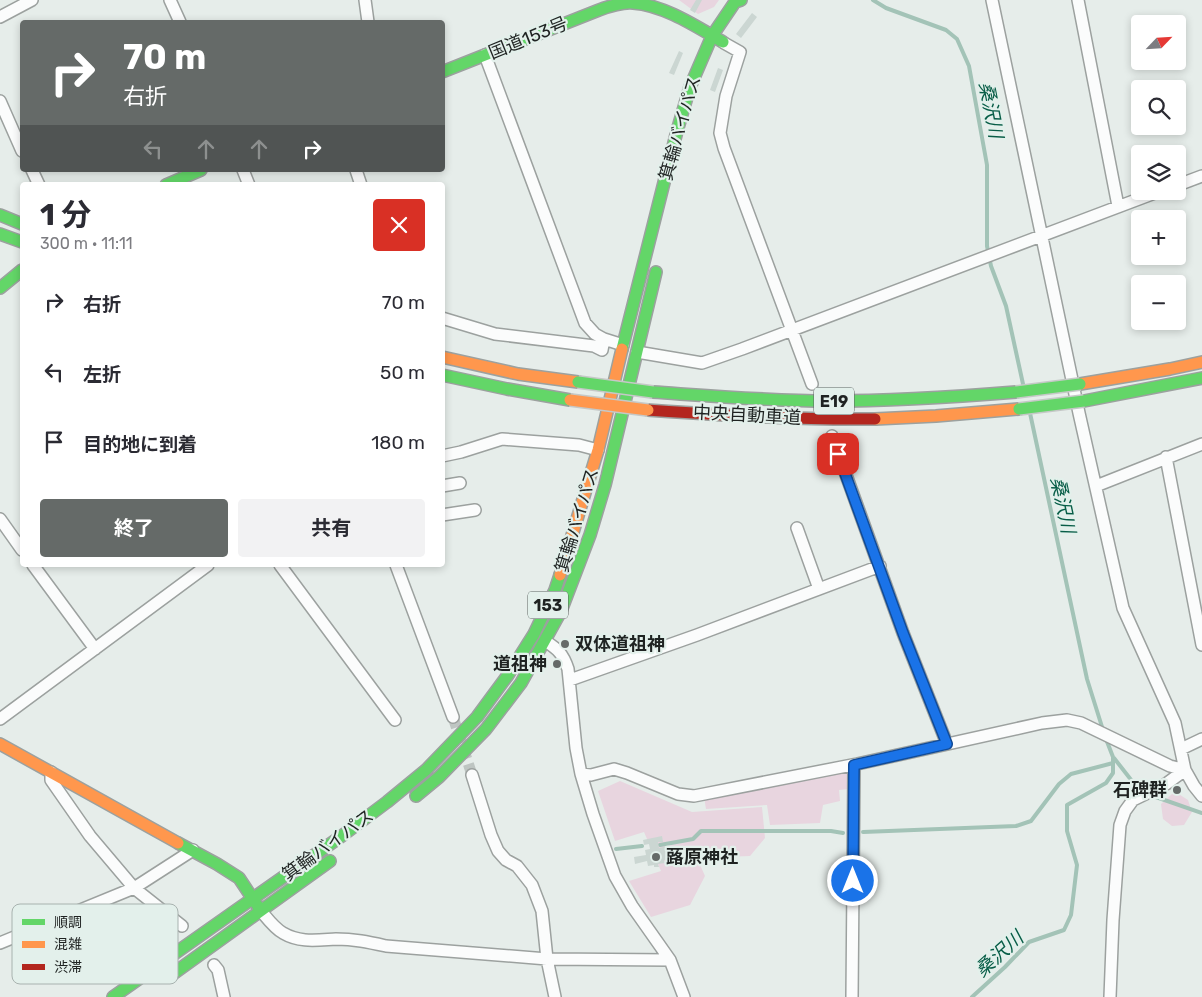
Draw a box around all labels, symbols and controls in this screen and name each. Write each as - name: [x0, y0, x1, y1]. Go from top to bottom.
- street label: 国道153号: [485, 12, 571, 64]
- north arrow: [1131, 15, 1186, 70]
- map controls: [1131, 15, 1186, 330]
- text: 70 m: [123, 36, 206, 78]
- icon: right: [40, 40, 105, 105]
- street label: 箕輪バイパス: [655, 73, 705, 183]
- water label: 桑沢川: [974, 80, 1008, 142]
- button: search: [1131, 80, 1186, 135]
- text: 右折: [123, 83, 167, 110]
- icon: left: [139, 135, 167, 163]
- icon: ahead: [192, 135, 220, 163]
- icon: ahead: [245, 135, 273, 163]
- icon: right: [298, 135, 326, 163]
- button: layers: [1131, 145, 1186, 200]
- text: 1 分: [40, 197, 91, 233]
- button: close: [373, 199, 425, 251]
- button: +: [1131, 210, 1186, 265]
- text: 300 m · 11:11: [40, 234, 133, 253]
- button: −: [1131, 275, 1186, 330]
- icon: right: [40, 288, 68, 316]
- text: 70 m: [382, 291, 425, 314]
- text: 右折: [83, 293, 121, 316]
- icon: left: [40, 358, 68, 386]
- text: 50 m: [380, 361, 425, 384]
- text: 左折: [83, 363, 121, 386]
- road number: E19: [814, 388, 854, 414]
- street label: 中央自動車道: [692, 401, 802, 429]
- icon: arrive: [40, 428, 68, 456]
- text: 180 m: [371, 431, 425, 454]
- text: 目的地に到着: [83, 433, 197, 456]
- pin: [817, 433, 859, 475]
- icon: arrive: [824, 440, 852, 468]
- street label: 箕輪バイパス: [551, 465, 603, 575]
- water label: 桑沢川: [1046, 475, 1081, 537]
- button: 終了: [40, 499, 228, 557]
- button: 共有: [238, 499, 425, 557]
- road number: 153: [528, 592, 568, 618]
- place label: 双体道祖神: [575, 633, 665, 655]
- marker: 双体道祖神: [559, 638, 571, 650]
- place label: 道祖神: [493, 653, 547, 675]
- marker: 道祖神: [551, 658, 563, 670]
- place label: 石碑群: [1113, 779, 1167, 801]
- marker: 石碑群: [1171, 784, 1183, 796]
- street label: 箕輪バイパス: [278, 804, 378, 886]
- place label: 蕗原神社: [666, 846, 738, 868]
- marker: 蕗原神社: [650, 851, 662, 863]
- position arrow: [826, 854, 878, 906]
- legend: [12, 904, 178, 984]
- text: 順調: [54, 914, 82, 931]
- water label: 桑沢川: [970, 925, 1029, 982]
- text: 混雑: [54, 936, 82, 953]
- text: 渋滞: [54, 959, 82, 976]

